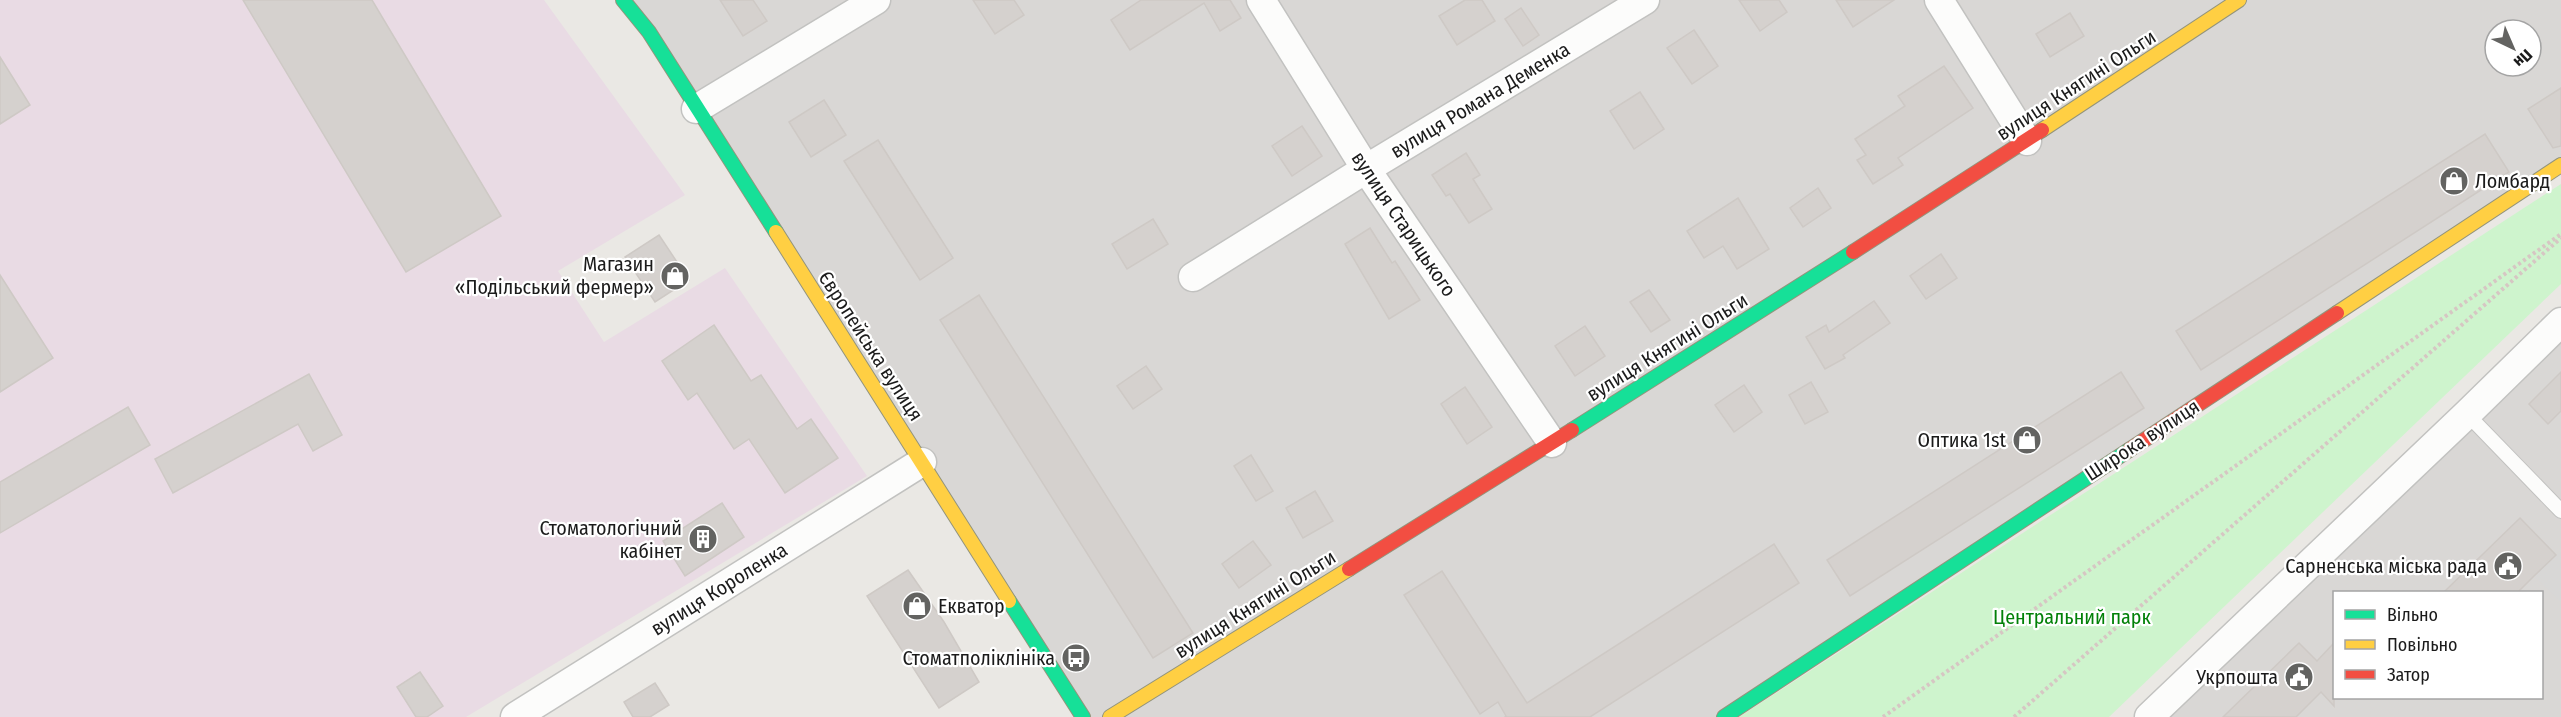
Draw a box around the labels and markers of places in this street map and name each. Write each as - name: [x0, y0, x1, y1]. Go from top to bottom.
- shop icon: Ломбард: [2438, 165, 2470, 197]
- place label: Ломбард: [2475, 169, 2550, 193]
- place label: Магазин «Подільський фермер»: [455, 252, 654, 299]
- shop icon: Магазин «Подільський фермер»: [659, 260, 691, 292]
- shop icon: Оптика 1st: [2011, 424, 2043, 456]
- place label: Оптика 1st: [1918, 428, 2006, 452]
- place label: Стоматологічний кабінет: [540, 516, 683, 563]
- building icon: Стоматологічний кабінет: [687, 523, 719, 555]
- public building icon: Сарненська міська рада: [2492, 550, 2524, 582]
- place label: Сарненська міська рада: [2285, 554, 2487, 578]
- shop icon: Екватор: [901, 590, 933, 622]
- place label: Екватор: [938, 594, 1005, 618]
- bus stop icon: Стоматполіклініка: [1060, 642, 1092, 674]
- place label: Стоматполіклініка: [903, 646, 1055, 670]
- public building icon: Укрпошта: [2283, 661, 2315, 693]
- place label: Укрпошта: [2195, 665, 2278, 689]

